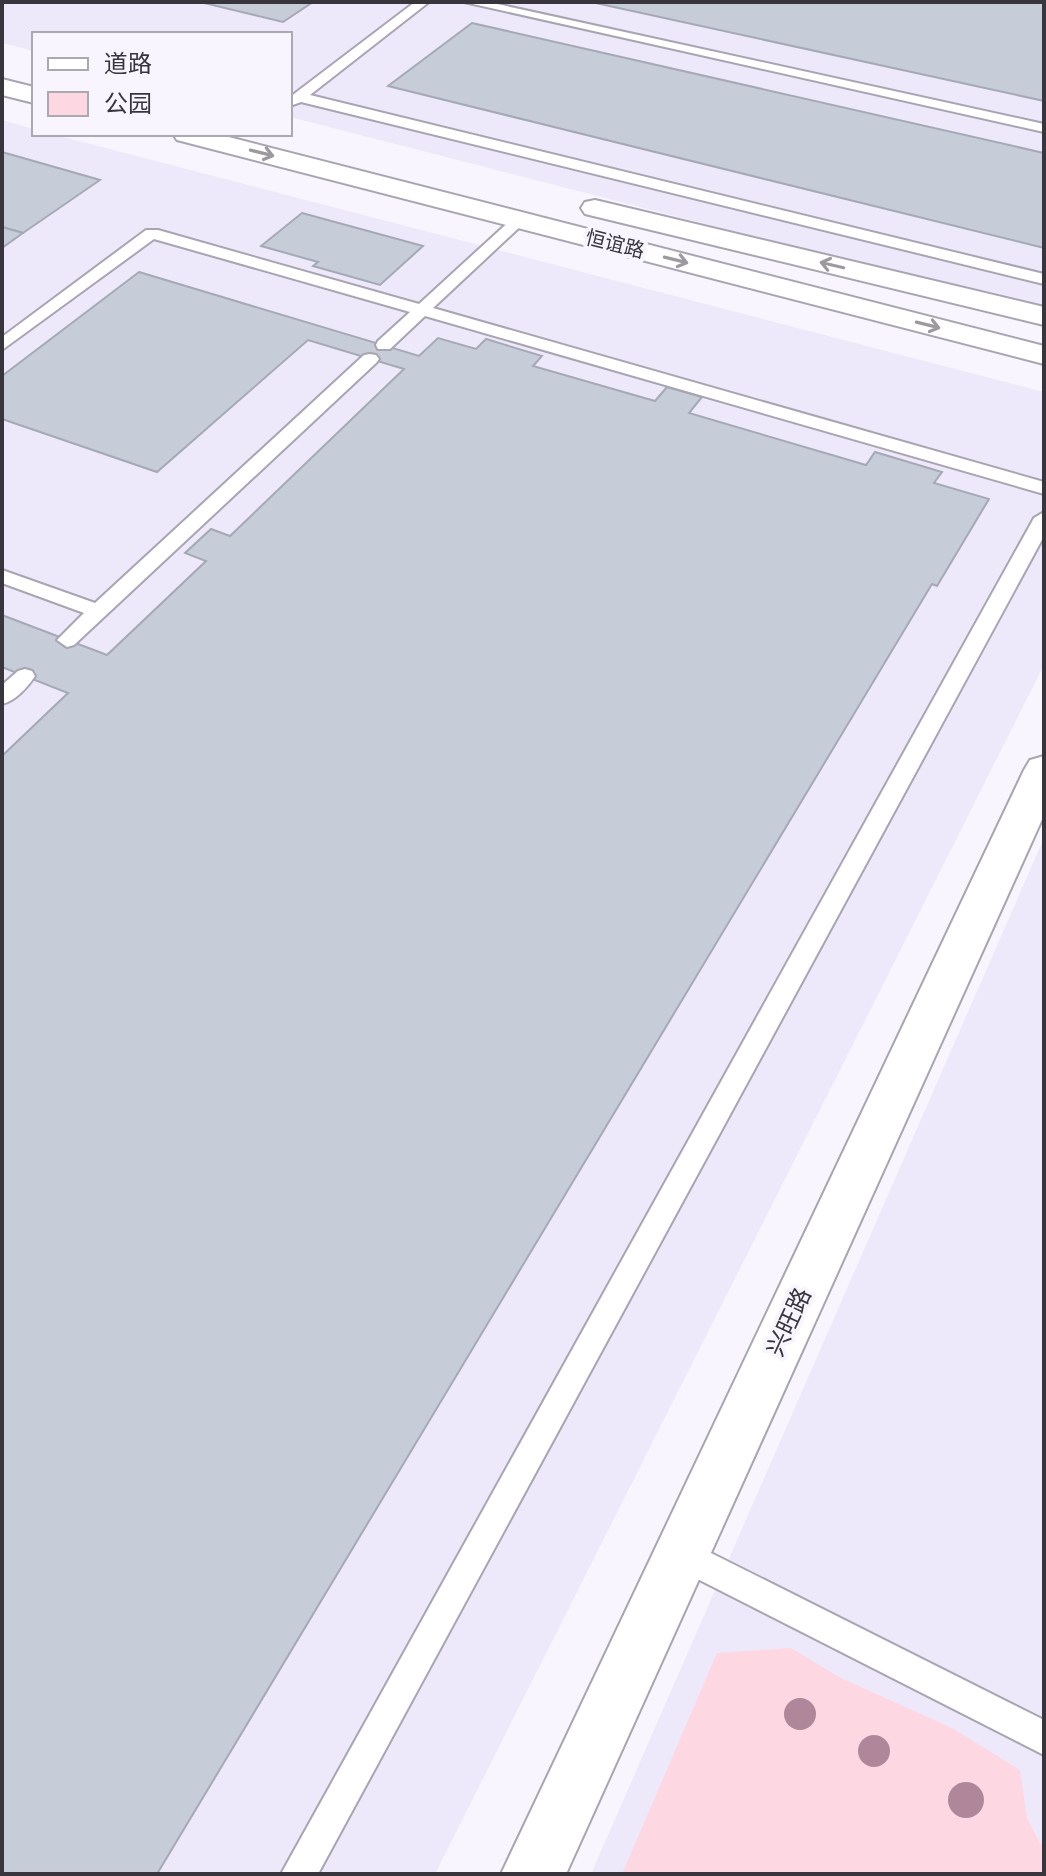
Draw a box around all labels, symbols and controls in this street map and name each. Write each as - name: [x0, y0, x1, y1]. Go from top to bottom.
- legend: [32, 32, 292, 136]
- text: 道路: [104, 50, 152, 78]
- text: 公园: [104, 90, 152, 118]
- one-way arrow: [248, 147, 274, 162]
- street label: 恒谊路: [583, 225, 647, 263]
- one-way arrow: [663, 254, 688, 269]
- one-way arrow: [820, 257, 845, 272]
- one-way arrow: [914, 318, 940, 333]
- street label: 兴旺路: [761, 1283, 817, 1361]

